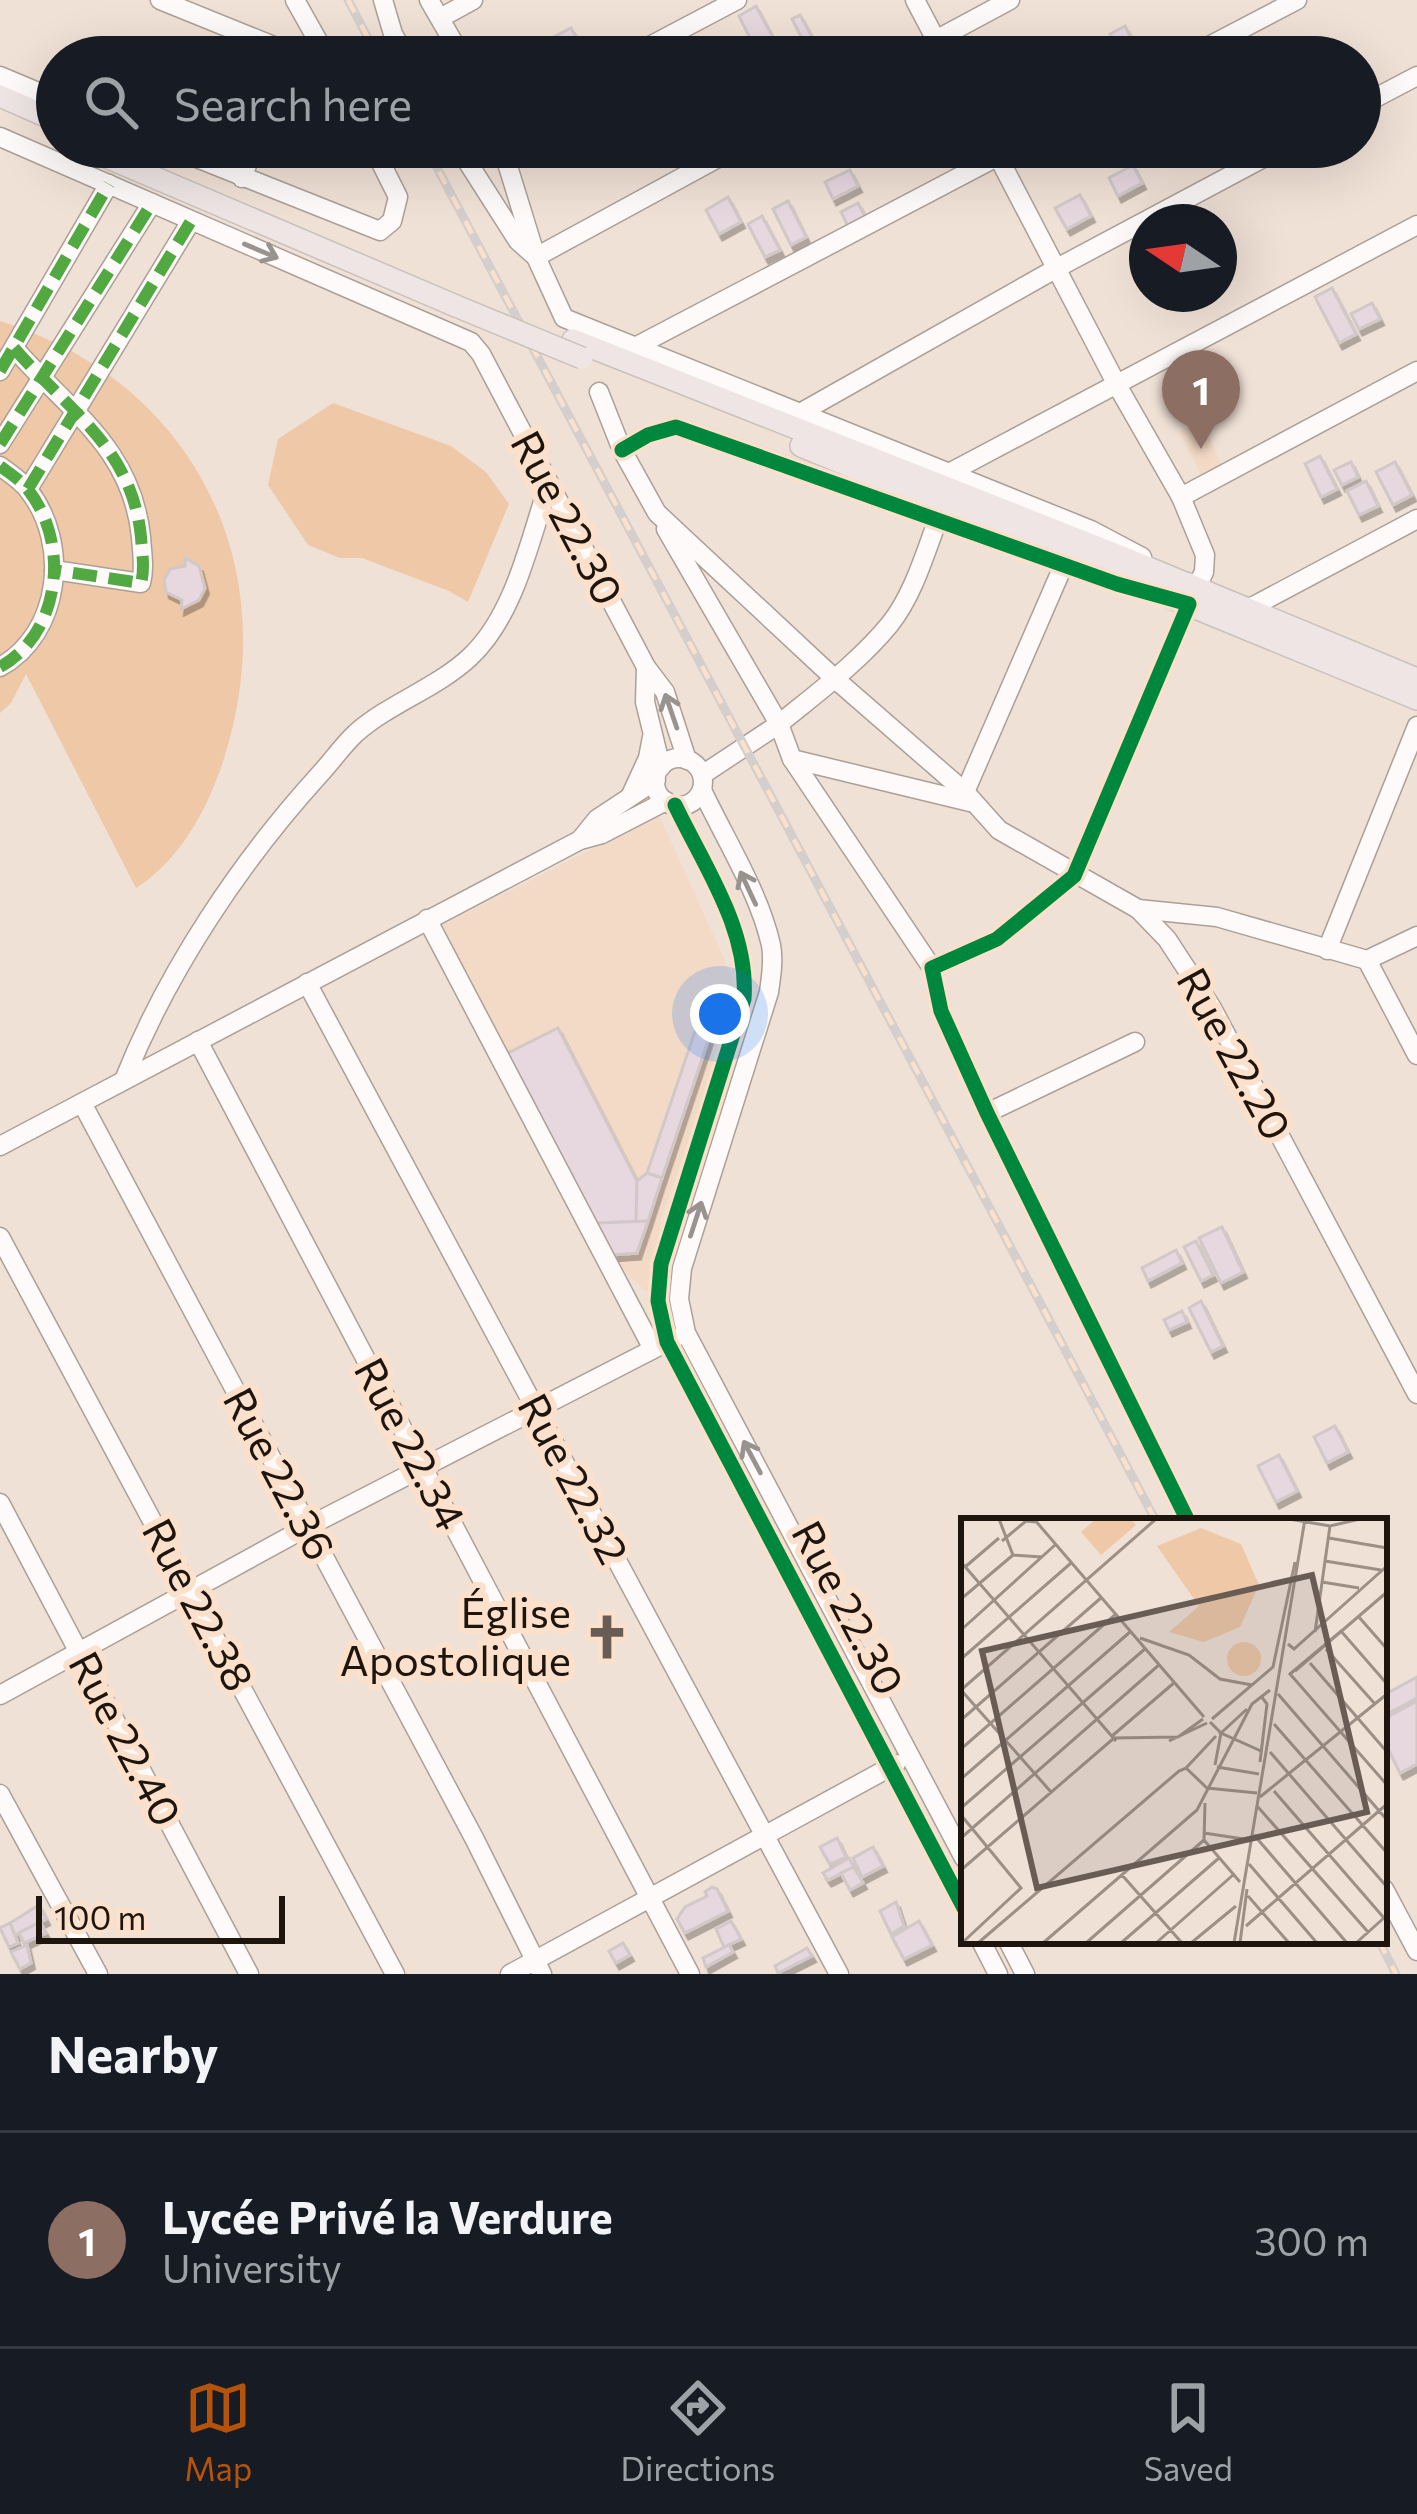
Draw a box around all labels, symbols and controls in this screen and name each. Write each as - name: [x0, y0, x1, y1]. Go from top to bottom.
- search box: [36, 36, 1381, 168]
- icon: search: [78, 69, 144, 135]
- text: Search here: [174, 75, 412, 130]
- north arrow: [1129, 204, 1237, 312]
- one-way arrow: [242, 242, 279, 263]
- pin: 1: [1162, 350, 1240, 449]
- street label: Rue 22.30: [501, 421, 636, 613]
- one-way arrow: [659, 693, 680, 730]
- one-way arrow: [736, 871, 758, 907]
- street label: Rue 22.20: [1167, 958, 1304, 1148]
- your location: [690, 984, 750, 1044]
- one-way arrow: [687, 1201, 709, 1239]
- street label: Rue 22.34: [345, 1348, 479, 1538]
- street label: Rue 22.36: [214, 1378, 348, 1568]
- street label: Rue 22.32: [508, 1384, 641, 1572]
- one-way arrow: [740, 1441, 763, 1476]
- street label: Rue 22.38: [133, 1509, 267, 1699]
- street label: Rue 22.30: [782, 1511, 917, 1703]
- inset map: [961, 1518, 1387, 1944]
- place label: Église Apostolique: [340, 1585, 571, 1685]
- church icon: Église Apostolique: [582, 1612, 632, 1662]
- street label: Rue 22.40: [59, 1642, 194, 1834]
- scale bar: [36, 1890, 285, 1943]
- text: 100 m: [54, 1896, 146, 1937]
- text: Nearby: [48, 2021, 218, 2084]
- text: Lycée Privé la Verdure: [162, 2188, 613, 2243]
- text: 1: [78, 2216, 96, 2264]
- text: 300 m: [1254, 2216, 1369, 2264]
- text: University: [162, 2243, 342, 2291]
- tab: Map: [184, 2375, 252, 2488]
- tab: Directions: [621, 2375, 775, 2488]
- tab: Saved: [1144, 2375, 1233, 2488]

